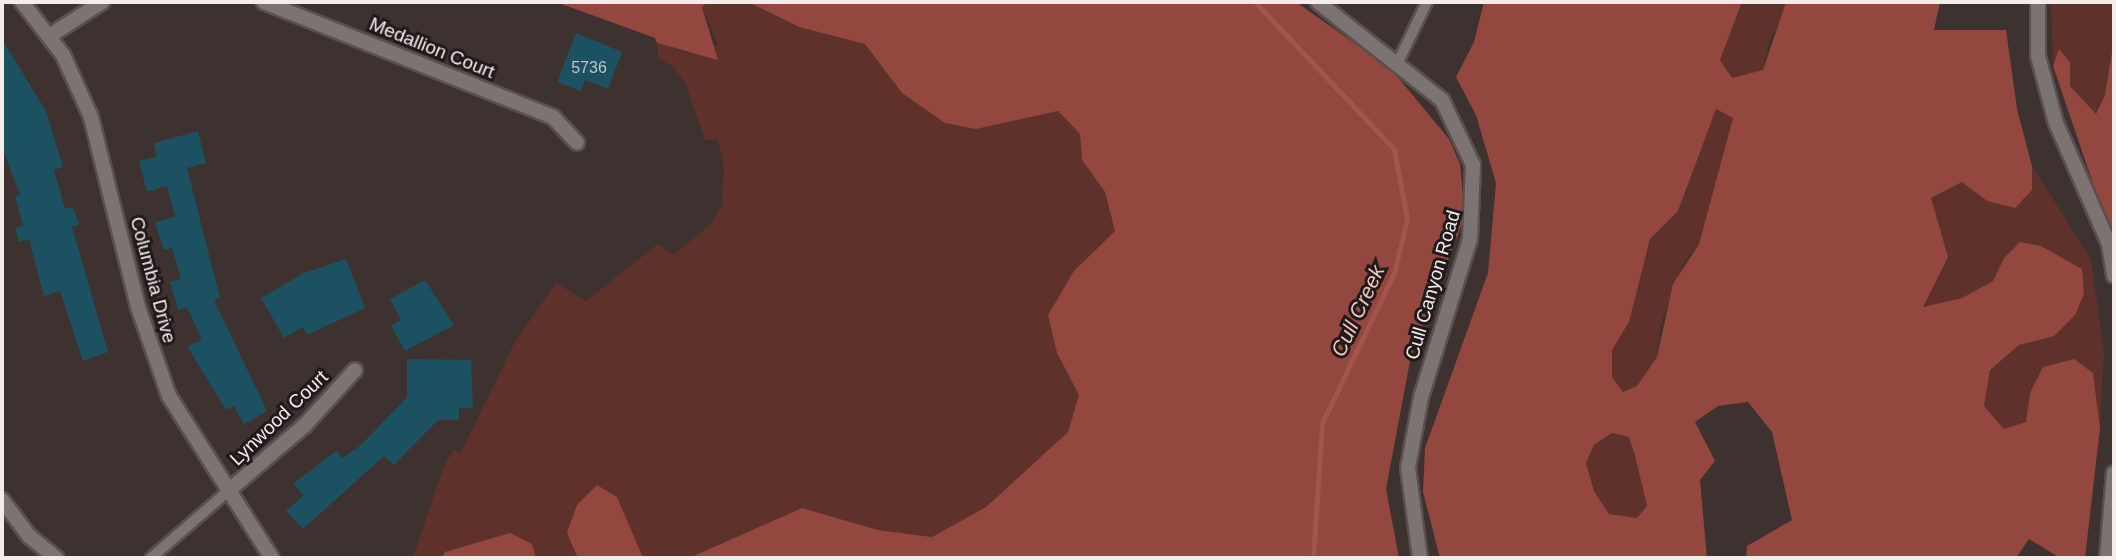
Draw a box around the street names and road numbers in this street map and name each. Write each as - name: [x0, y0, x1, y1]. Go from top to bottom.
- street label: Medallion Court: [366, 13, 498, 83]
- street label: Cull Canyon Road: [1401, 208, 1465, 362]
- street label: Columbia Drive: [125, 214, 181, 346]
- street label: Lynwood Court: [225, 366, 333, 470]

